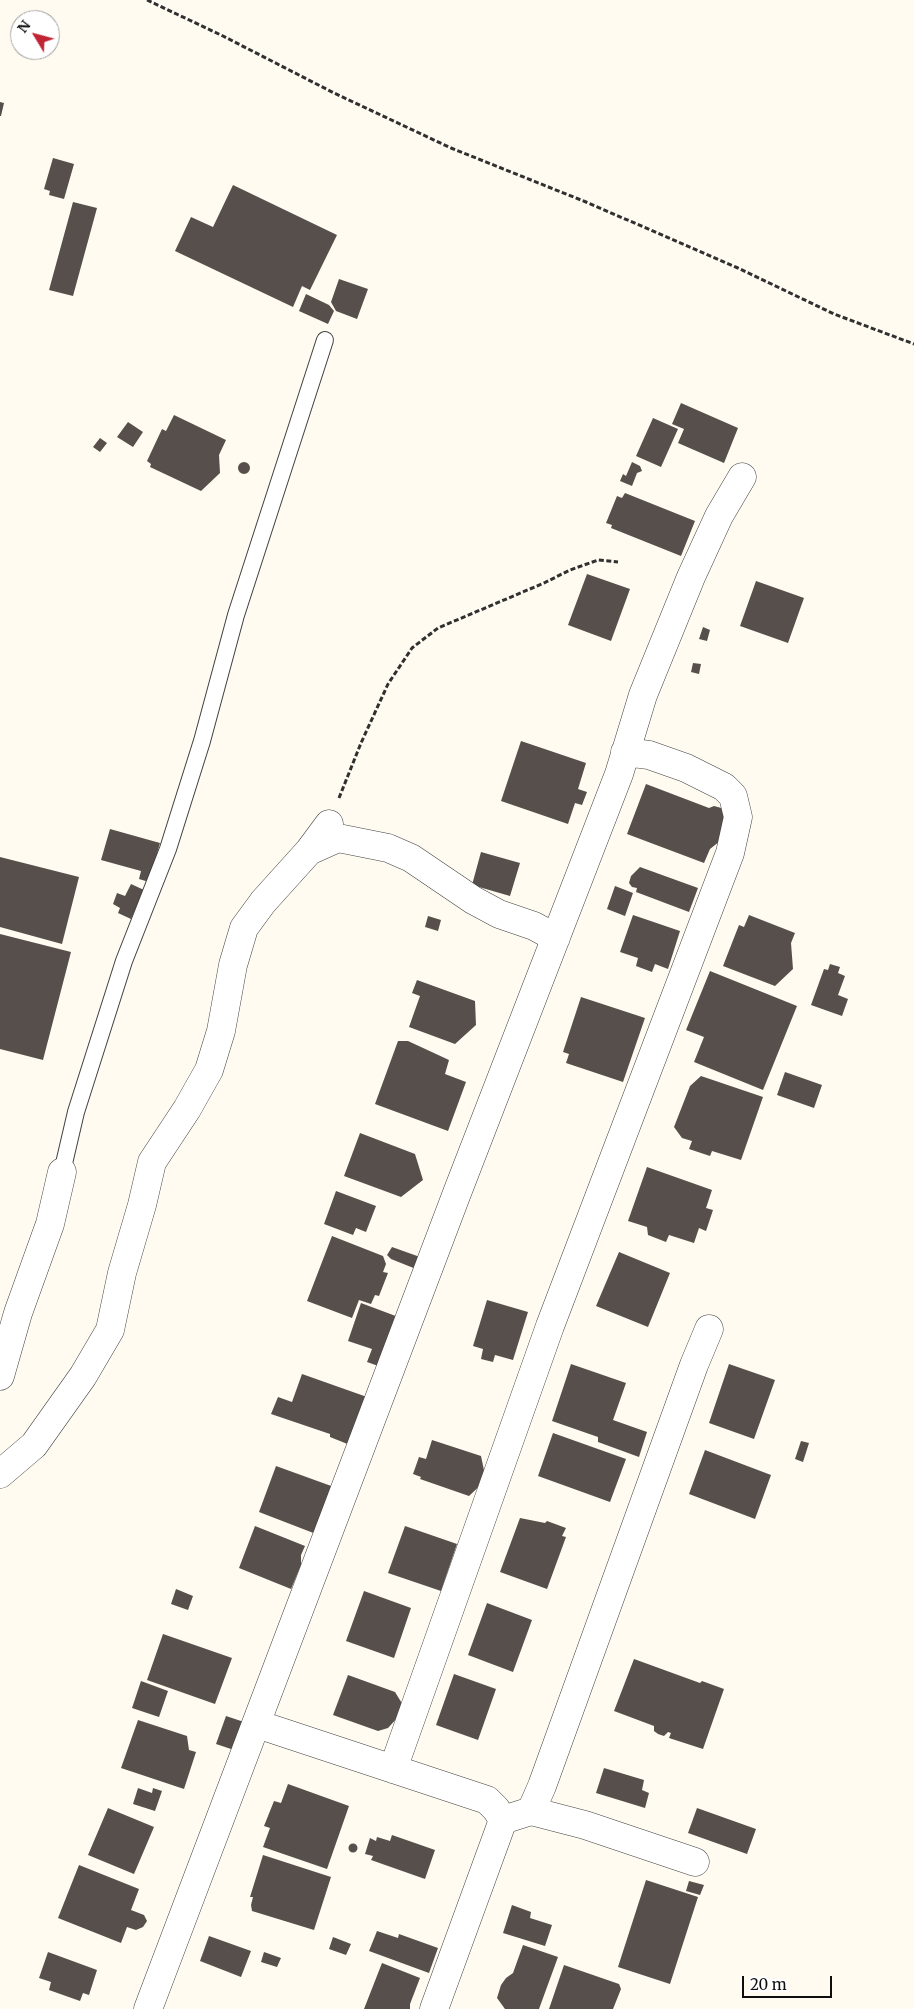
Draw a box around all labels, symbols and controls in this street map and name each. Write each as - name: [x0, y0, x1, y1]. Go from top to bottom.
- north arrow: [10, 10, 60, 60]
- text: N: [13, 17, 34, 36]
- scale bar: [744, 1966, 834, 1998]
- text: 20 m: [750, 1975, 787, 1994]

